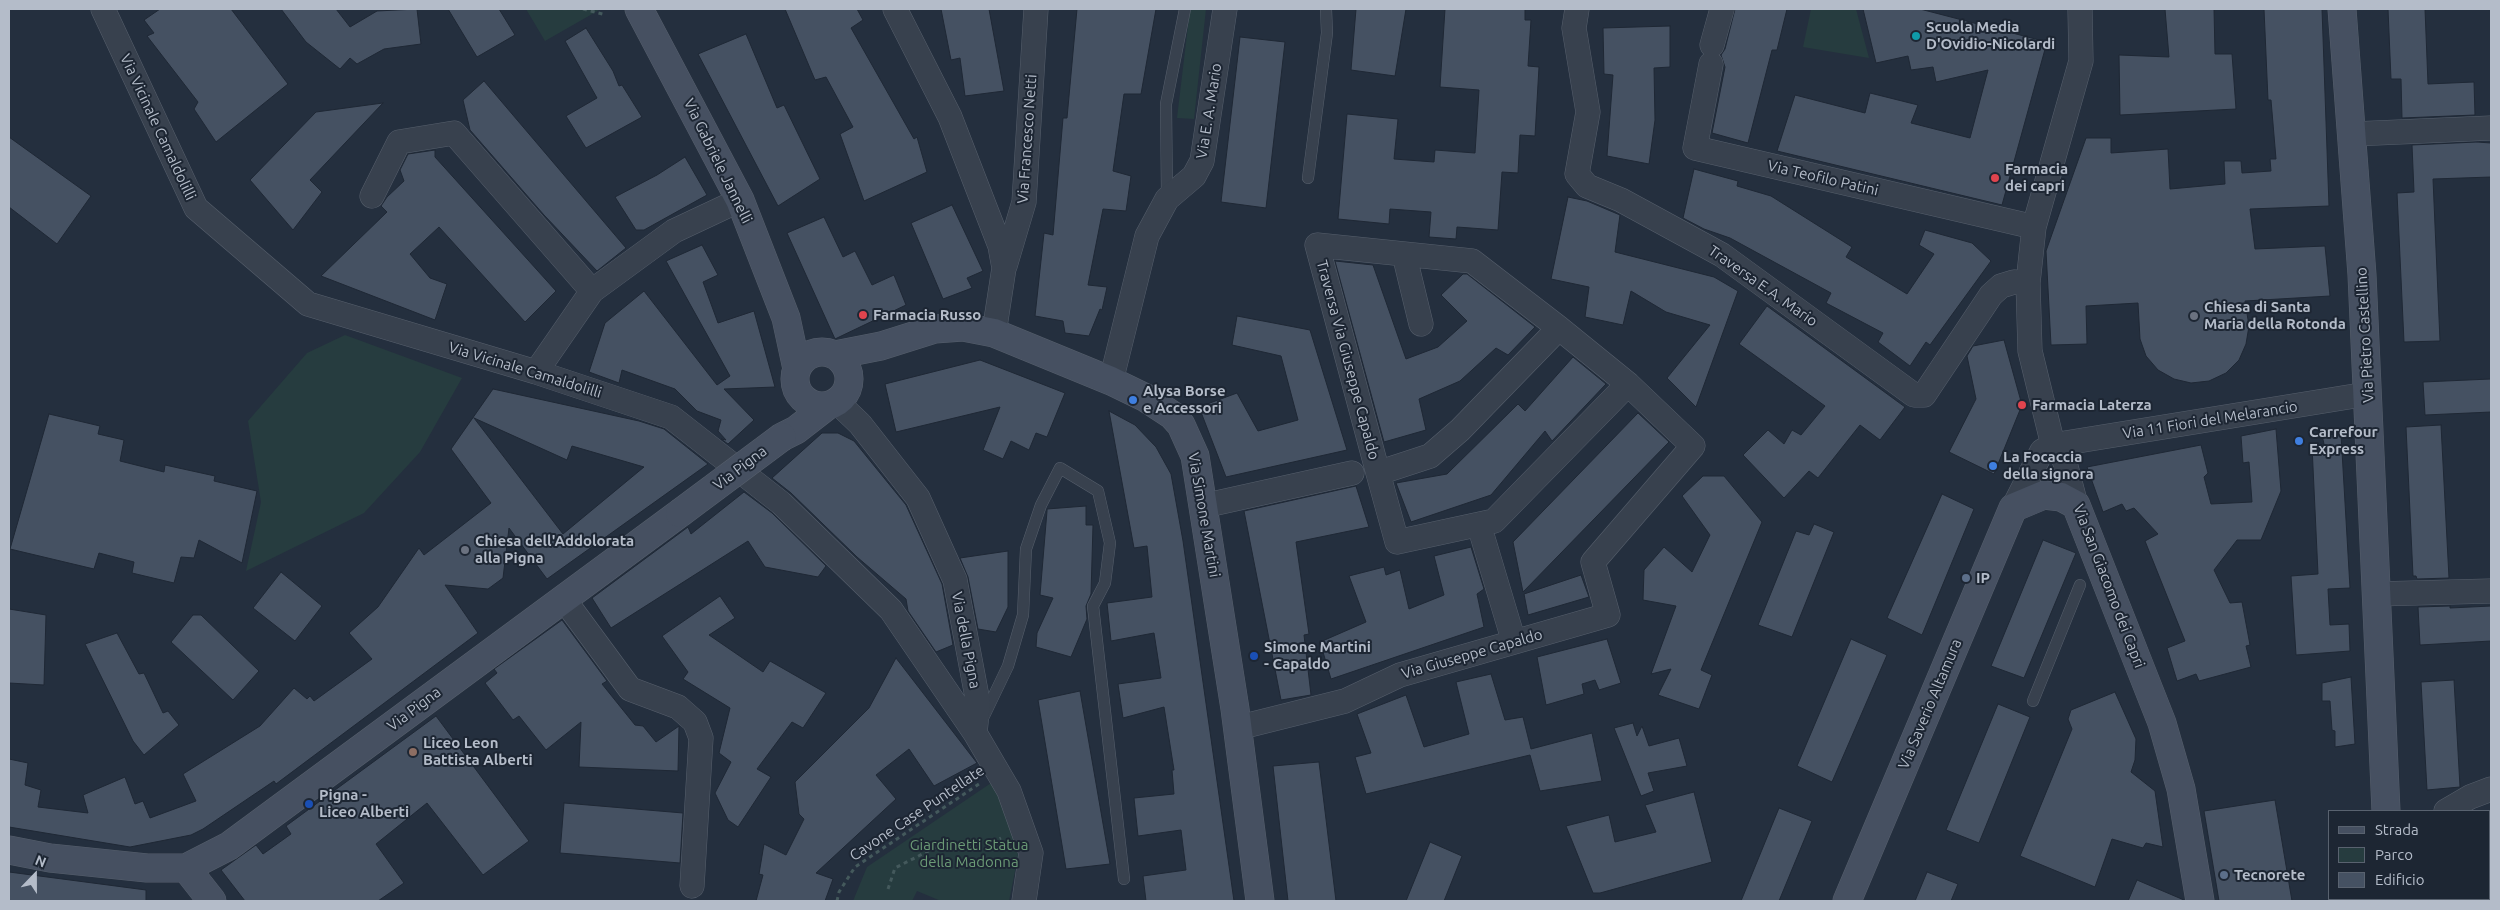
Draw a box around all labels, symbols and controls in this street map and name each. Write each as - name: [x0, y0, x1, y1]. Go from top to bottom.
- place label: Scuola Media D'Ovidio-Nicolardi: [1926, 18, 2055, 53]
- marker: Scuola Media D'Ovidio-Nicolardi: [1910, 30, 1922, 42]
- street label: Via Vicinale Camaldolilli: [116, 51, 200, 203]
- street label: Via E. A. Mario: [1193, 62, 1225, 160]
- street label: Via Francesco Netti: [1013, 74, 1041, 204]
- street label: Via Gabriele Jannelli: [680, 96, 756, 226]
- street label: Via Teofilo Patini: [1766, 156, 1880, 200]
- place label: Farmacia dei capri: [2005, 160, 2068, 195]
- marker: Farmacia dei capri: [1989, 172, 2001, 184]
- street label: Traversa E.A. Mario: [1705, 242, 1821, 330]
- street label: Traversa Via Giuseppe Capaldo: [1313, 258, 1383, 462]
- street label: Via Pietro Castellino: [2352, 267, 2378, 403]
- place label: Chiesa di Santa Maria della Rotonda: [2204, 298, 2346, 333]
- place label: Farmacia Russo: [873, 306, 981, 324]
- marker: Farmacia Russo: [857, 309, 869, 321]
- marker: Chiesa di Santa Maria della Rotonda: [2188, 310, 2200, 322]
- street label: Via Vicinale Camaldolilli: [446, 338, 604, 402]
- place label: Alysa Borse e Accessori: [1143, 382, 1226, 417]
- marker: Alysa Borse e Accessori: [1127, 394, 1139, 406]
- place label: Farmacia Laterza: [2032, 396, 2152, 414]
- street label: Via 11 Fiori del Melarancio: [2121, 397, 2299, 443]
- marker: Farmacia Laterza: [2016, 399, 2028, 411]
- place label: Carrefour Express: [2309, 423, 2378, 458]
- marker: Carrefour Express: [2293, 435, 2305, 447]
- street label: Via Pigna: [710, 442, 770, 494]
- place label: La Focaccia della signora: [2003, 448, 2094, 483]
- street label: Via Simone Martini: [1184, 451, 1224, 579]
- marker: La Focaccia della signora: [1987, 460, 1999, 472]
- street label: Via San Giacomo dei Capri: [2069, 502, 2149, 670]
- place label: Chiesa dell'Addolorata alla Pigna: [475, 532, 634, 567]
- marker: Chiesa dell'Addolorata alla Pigna: [459, 544, 471, 556]
- place label: IP: [1976, 569, 1990, 587]
- marker: IP: [1960, 572, 1972, 584]
- street label: Via della Pigna: [948, 590, 984, 690]
- street label: Via Giuseppe Capaldo: [1399, 625, 1545, 683]
- street label: Via Saverio Altamura: [1894, 636, 1966, 772]
- place label: Simone Martini - Capaldo: [1264, 638, 1371, 673]
- marker: Simone Martini - Capaldo: [1248, 650, 1260, 662]
- street label: Via Pigna: [384, 683, 444, 735]
- place label: Liceo Leon Battista Alberti: [423, 734, 533, 769]
- marker: Liceo Leon Battista Alberti: [407, 746, 419, 758]
- street label: Cavone Case Puntellate: [846, 761, 988, 865]
- place label: Pigna - Liceo Alberti: [319, 786, 409, 821]
- marker: Pigna - Liceo Alberti: [303, 798, 315, 810]
- legend: [2328, 810, 2490, 900]
- text: Strada: [2375, 821, 2419, 838]
- park label: Giardinetti Statua della Madonna: [910, 836, 1028, 871]
- text: Parco: [2375, 846, 2413, 863]
- north arrow: [10, 850, 60, 900]
- text: N: [33, 852, 48, 870]
- place label: Tecnorete: [2234, 866, 2305, 884]
- marker: Tecnorete: [2218, 869, 2230, 881]
- text: Edificio: [2375, 871, 2424, 888]

